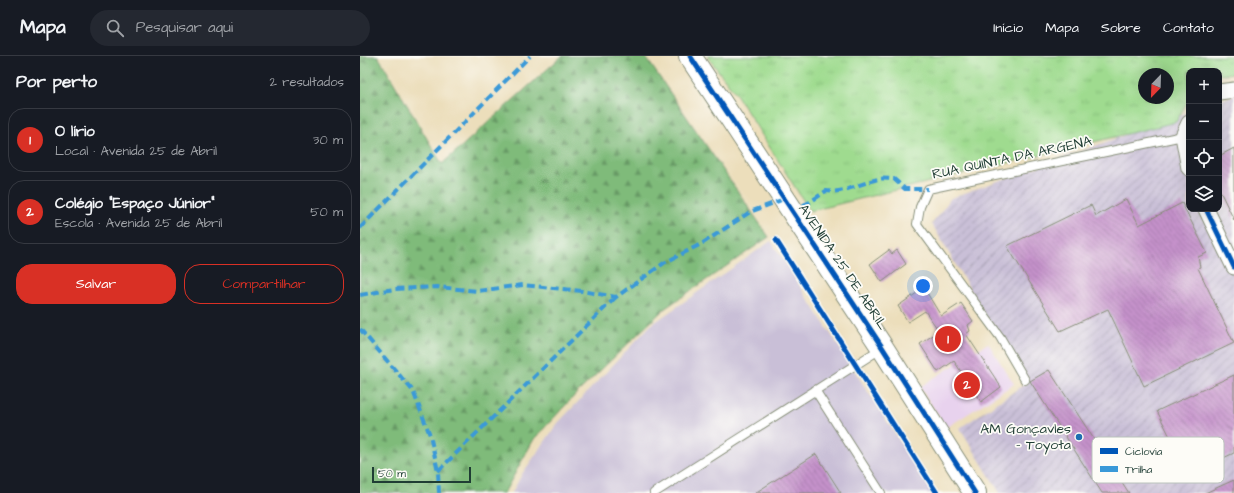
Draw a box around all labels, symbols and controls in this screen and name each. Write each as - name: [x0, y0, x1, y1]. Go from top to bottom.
- search box: [90, 10, 370, 46]
- text: Mapa: [20, 14, 66, 41]
- icon: search: [104, 17, 126, 39]
- text: Pesquisar aqui: [136, 17, 233, 38]
- text: Início: [993, 18, 1023, 38]
- text: Mapa: [1045, 18, 1079, 38]
- text: Sobre: [1101, 18, 1141, 38]
- text: Contato: [1163, 18, 1214, 38]
- north arrow: [1138, 68, 1174, 104]
- map controls: [1186, 68, 1222, 212]
- button: +: [1186, 68, 1222, 104]
- text: Por perto: [16, 70, 97, 94]
- text: 2 resultados: [270, 73, 344, 91]
- button: −: [1186, 104, 1222, 140]
- text: O lírio: [55, 121, 95, 142]
- text: 1: [29, 131, 31, 149]
- text: 30 m: [313, 131, 343, 149]
- street label: RUA QUINTA DA ARGENA: [930, 131, 1094, 185]
- button: locate: [1186, 140, 1222, 176]
- text: Local · Avenida 25 de Abril: [55, 142, 217, 160]
- button: layers: [1186, 176, 1222, 212]
- text: Colégio "Espaço Júnior": [55, 193, 214, 214]
- street label: AVENIDA 25 DE ABRIL: [793, 200, 893, 334]
- text: 2: [26, 203, 34, 221]
- text: 50 m: [310, 203, 343, 221]
- text: Escola · Avenida 25 de Abril: [55, 214, 222, 232]
- button: Salvar: [16, 264, 176, 304]
- button: Compartilhar: [184, 264, 344, 304]
- your location: [913, 276, 933, 296]
- pin: 1: [935, 324, 961, 354]
- pin: 2: [954, 370, 980, 400]
- place label: AM Gonçavles - Toyota: [980, 419, 1071, 455]
- marker: AM Gonçavles - Toyota: [1074, 432, 1084, 442]
- legend: [1092, 437, 1224, 483]
- text: Ciclovia: [1125, 444, 1163, 459]
- text: Trilha: [1125, 462, 1153, 477]
- scale bar: [372, 465, 471, 484]
- text: 50 m: [378, 466, 406, 481]

